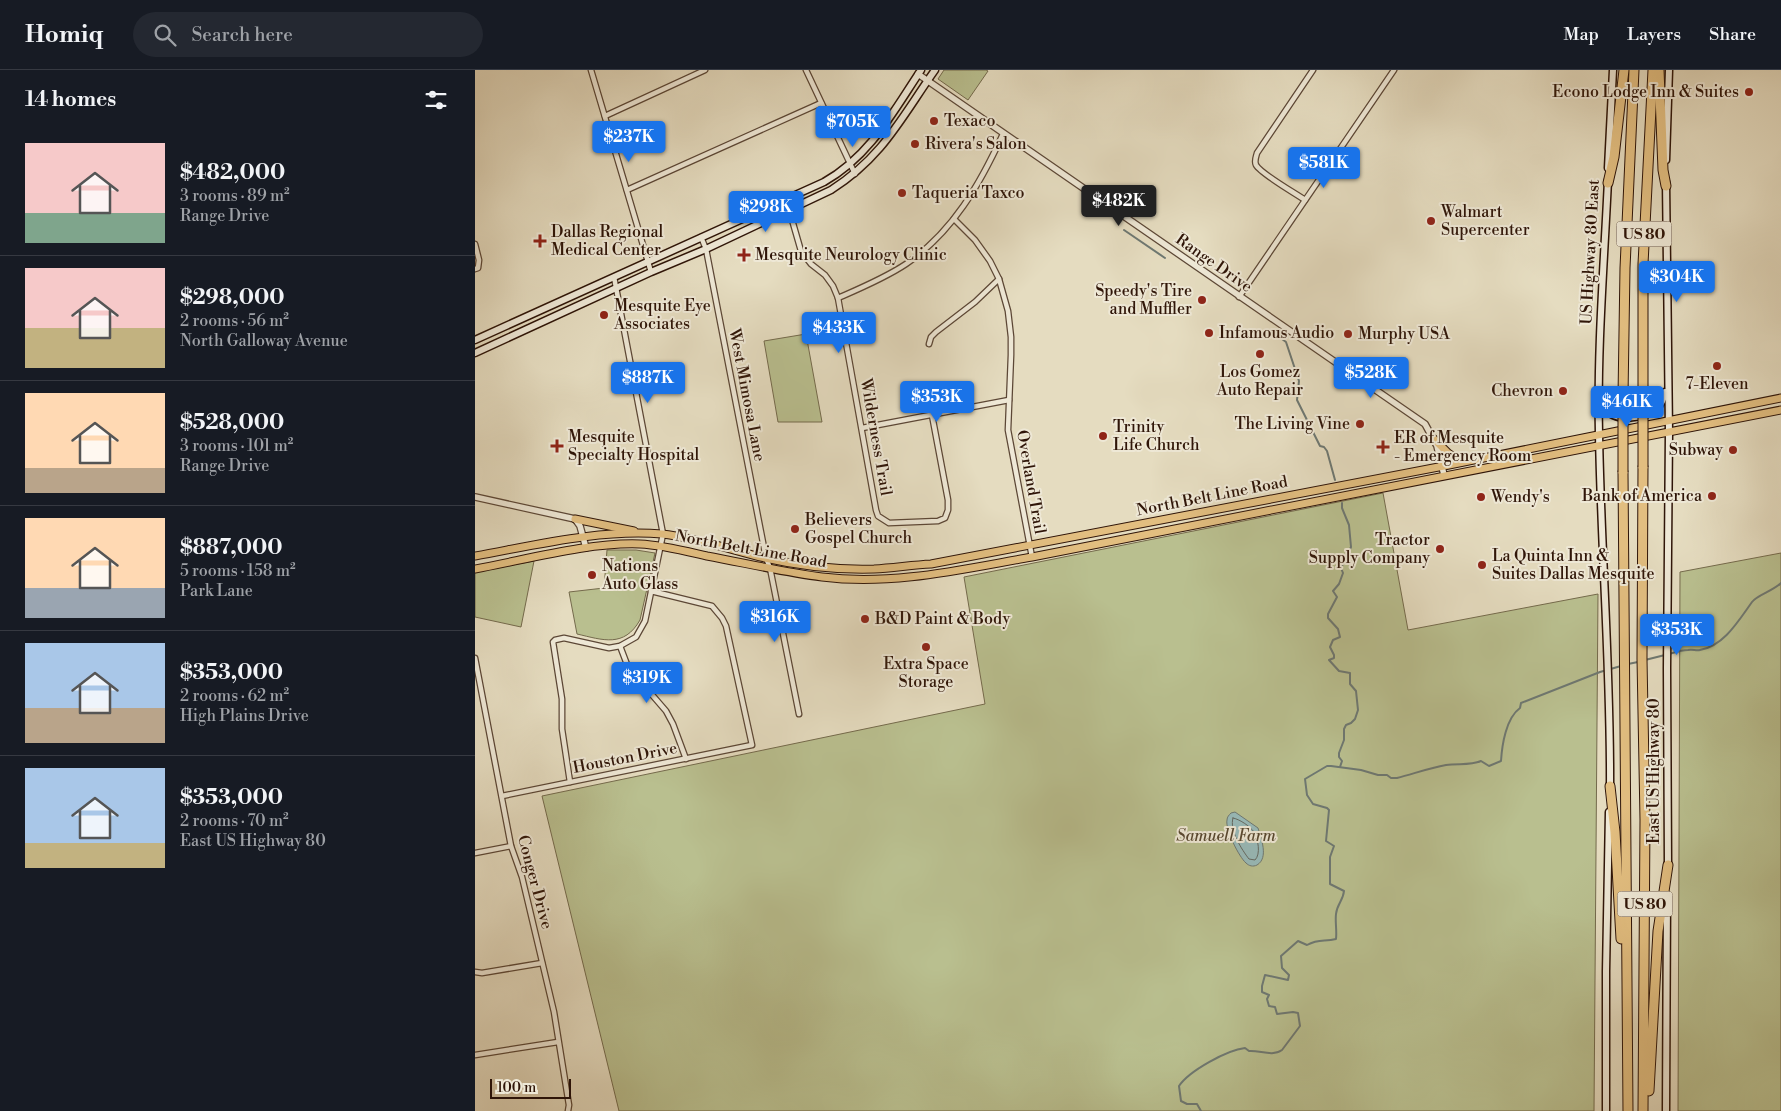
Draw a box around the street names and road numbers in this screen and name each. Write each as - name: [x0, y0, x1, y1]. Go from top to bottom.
- street label: US Highway 80 East: [1576, 178, 1604, 325]
- road number: US 80: [1617, 222, 1671, 246]
- street label: Range Drive: [1172, 229, 1256, 297]
- street label: West Mimosa Lane: [724, 326, 770, 463]
- street label: Wilderness Trail: [856, 376, 896, 497]
- street label: Overland Trail: [1012, 428, 1050, 536]
- street label: North Belt Line Road: [1135, 472, 1289, 520]
- street label: North Belt Line Road: [674, 526, 828, 572]
- street label: East US Highway 80: [1644, 698, 1664, 844]
- street label: Houston Drive: [571, 738, 679, 778]
- street label: Conger Drive: [513, 833, 557, 931]
- road number: US 80: [1617, 892, 1673, 916]

